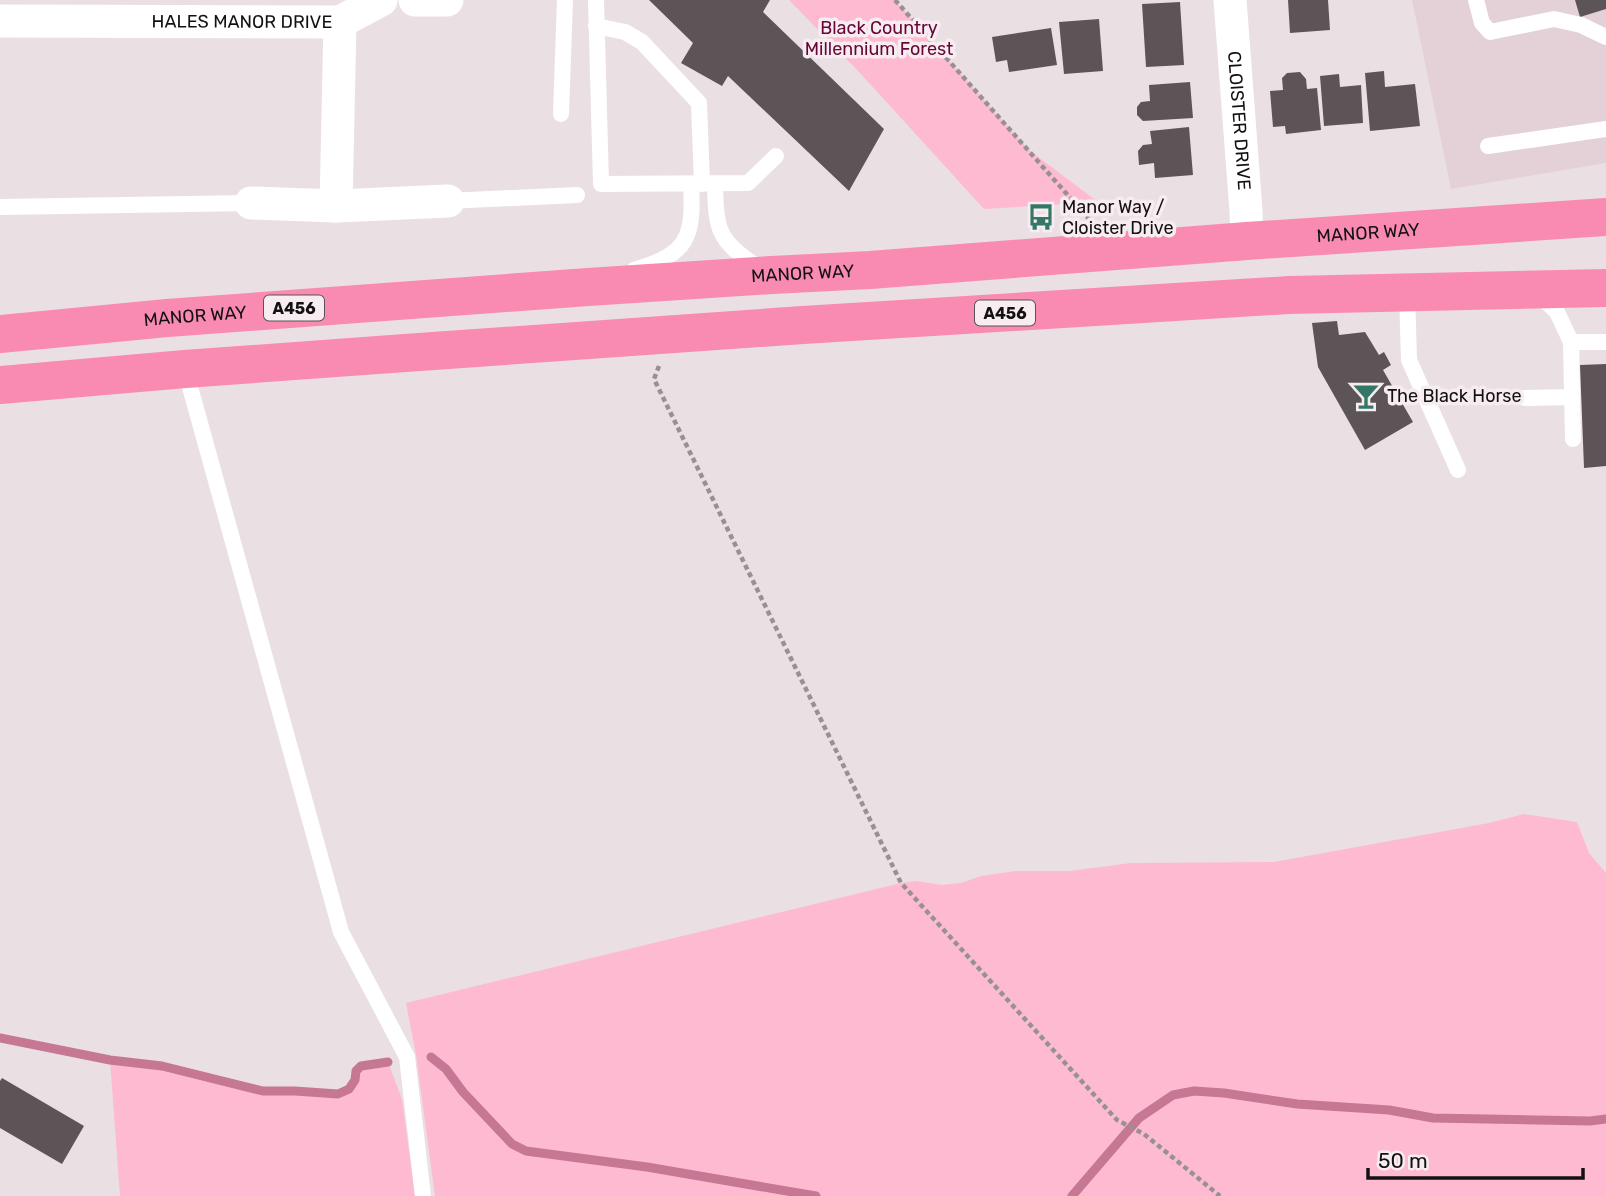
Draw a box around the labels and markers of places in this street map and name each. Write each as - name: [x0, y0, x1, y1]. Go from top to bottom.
- place label: Manor Way / Cloister Drive: [1062, 196, 1174, 239]
- bus stop icon: Manor Way / Cloister Drive: [1026, 202, 1056, 232]
- bar icon: The Black Horse: [1351, 381, 1381, 411]
- place label: The Black Horse: [1387, 385, 1522, 407]

